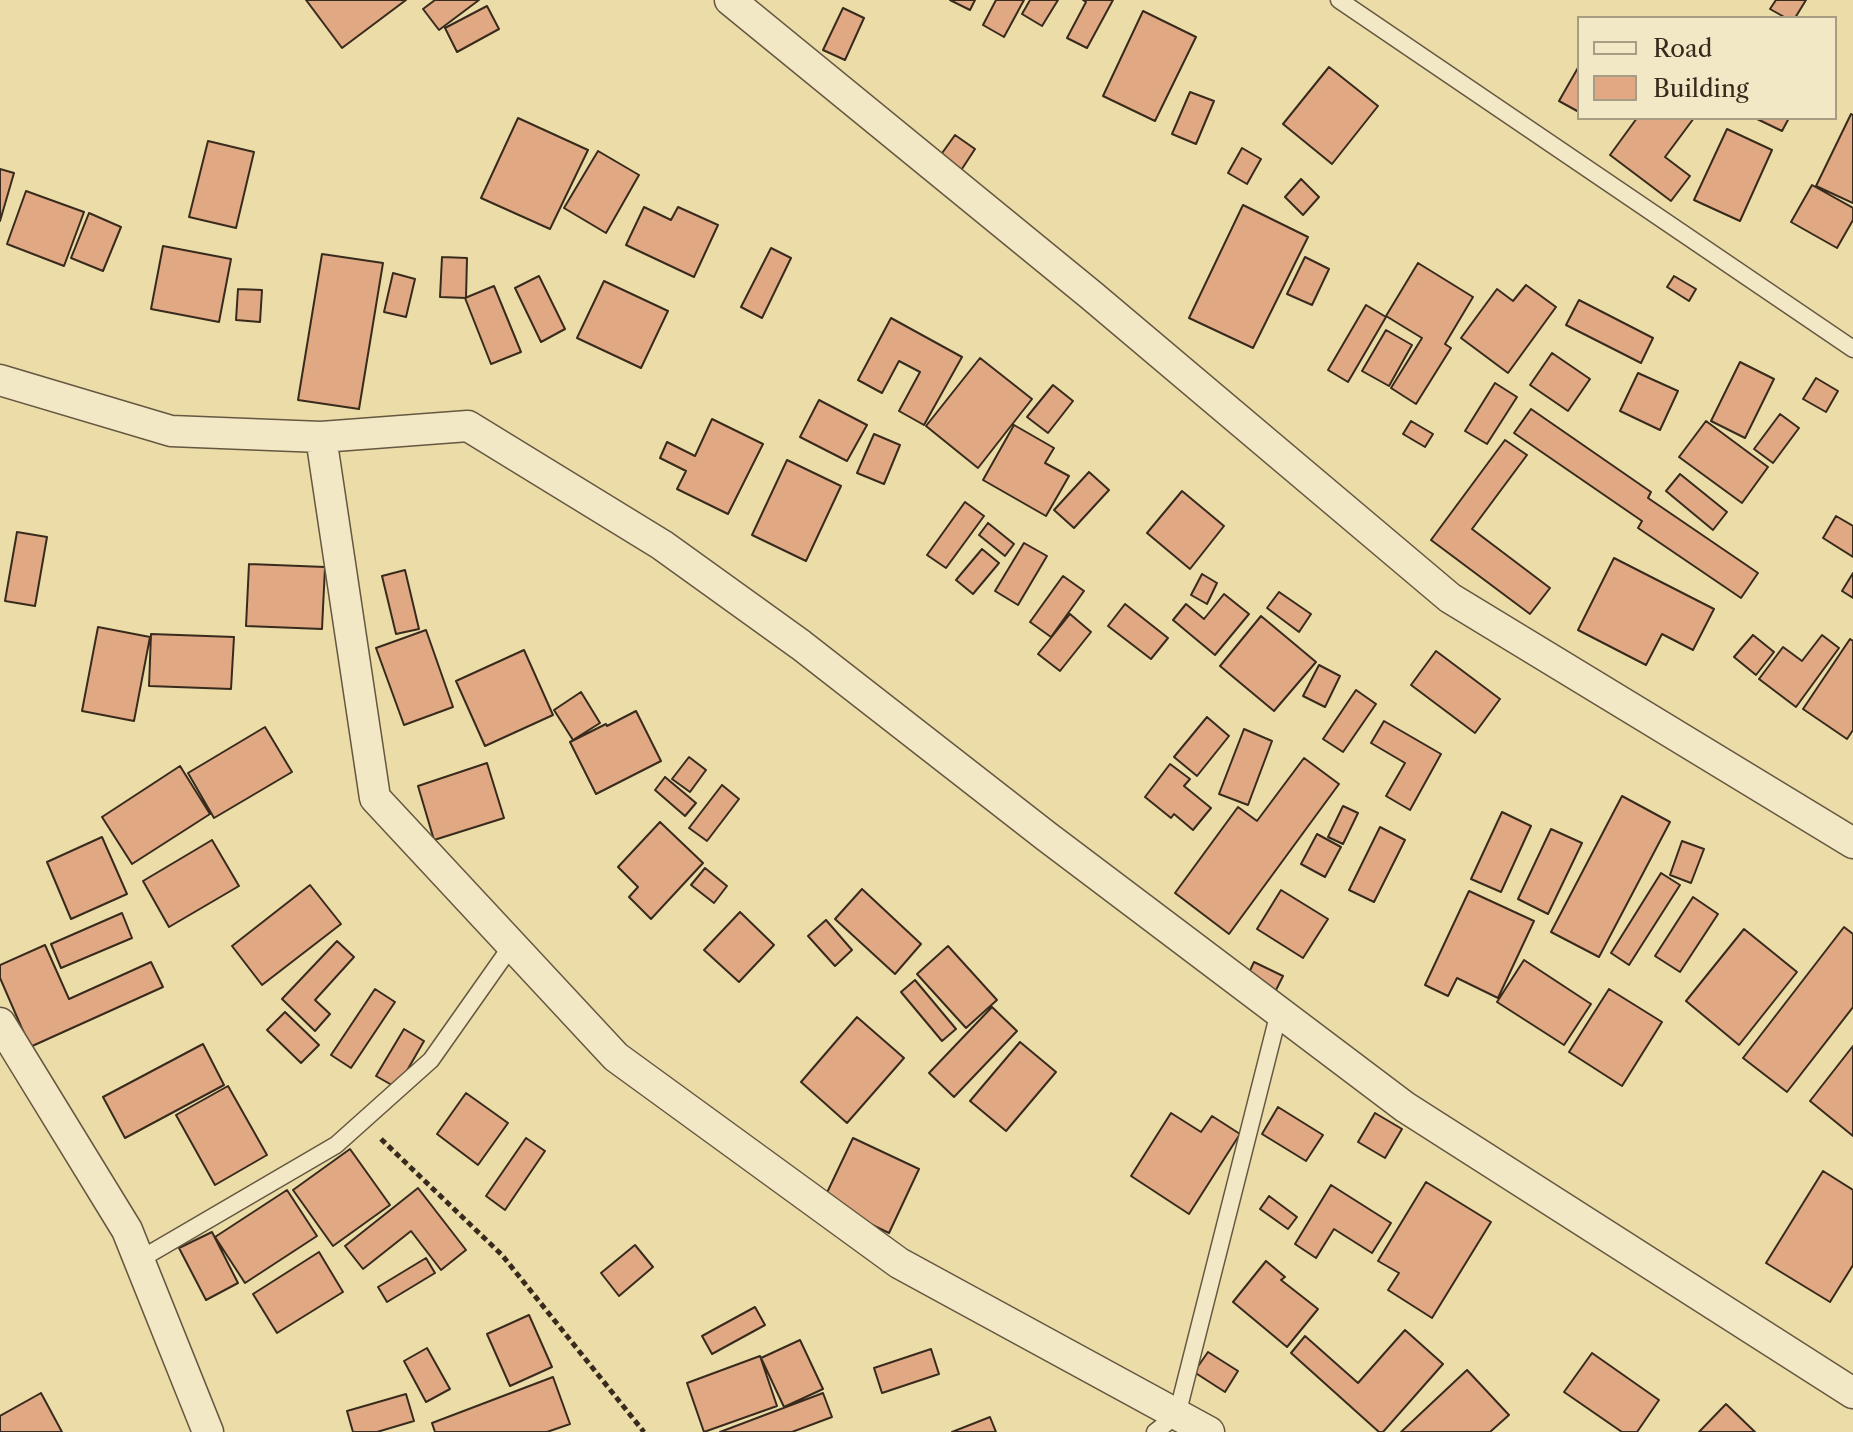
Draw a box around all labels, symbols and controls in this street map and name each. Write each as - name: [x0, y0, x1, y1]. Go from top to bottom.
- legend: [1577, 16, 1837, 120]
- text: Road: [1653, 34, 1712, 63]
- text: Building: [1653, 74, 1749, 103]

